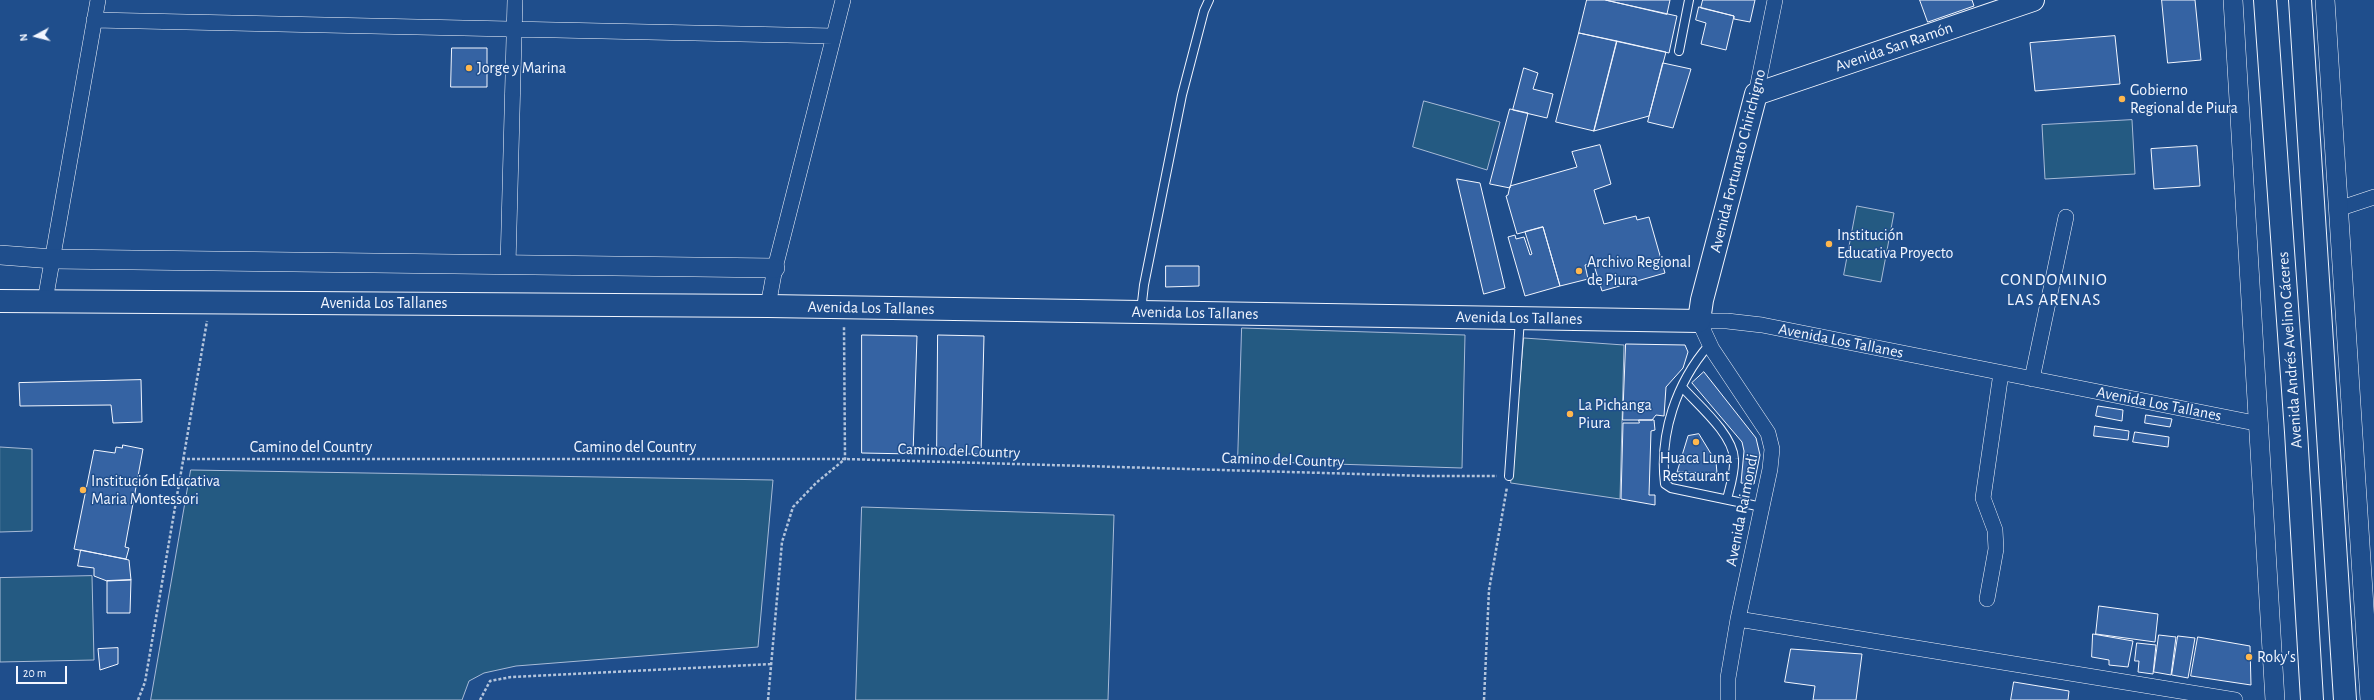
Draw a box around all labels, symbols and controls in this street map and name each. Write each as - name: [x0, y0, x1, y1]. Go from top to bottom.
- north arrow: [16, 16, 56, 56]
- street label: Avenida San Ramón: [1833, 18, 1955, 76]
- text: N: [18, 33, 30, 42]
- place label: Jorge y Marina: [477, 58, 566, 78]
- marker: Jorge y Marina: [464, 63, 474, 73]
- street label: Avenida Fortunato Chirichigno: [1706, 67, 1770, 255]
- place label: Gobierno Regional de Piura: [2130, 80, 2238, 118]
- marker: Gobierno Regional de Piura: [2117, 94, 2127, 104]
- place label: Institución Educativa Proyecto: [1837, 225, 1953, 263]
- marker: Institución Educativa Proyecto: [1824, 239, 1834, 249]
- street label: Avenida Andrés Avelino Cáceres: [2274, 251, 2306, 449]
- place label: Archivo Regional de Piura: [1587, 252, 1691, 290]
- marker: Archivo Regional de Piura: [1574, 266, 1584, 276]
- district label: CONDOMINIO LAS ARENAS: [2000, 270, 2108, 310]
- street label: Avenida Los Tallanes: [320, 293, 448, 313]
- street label: Avenida Los Tallanes: [807, 297, 935, 319]
- street label: Avenida Los Tallanes: [1131, 302, 1259, 324]
- street label: Avenida Los Tallanes: [1455, 307, 1583, 329]
- street label: Avenida Los Tallanes: [1777, 319, 1905, 363]
- street label: Avenida Los Tallanes: [2095, 382, 2223, 426]
- place label: La Pichanga Piura: [1578, 395, 1652, 433]
- marker: La Pichanga Piura: [1565, 409, 1575, 419]
- street label: Camino del Country: [250, 437, 372, 457]
- street label: Camino del Country: [574, 437, 696, 457]
- marker: Huaca Luna Restaurant: [1691, 437, 1701, 447]
- street label: Camino del Country: [897, 439, 1021, 463]
- street label: Camino del Country: [1221, 448, 1345, 472]
- place label: Huaca Luna Restaurant: [1660, 448, 1732, 486]
- street label: Avenida Raimondi: [1722, 452, 1762, 568]
- place label: Institución Educativa Maria Montessori: [91, 471, 220, 509]
- marker: Institución Educativa Maria Montessori: [78, 485, 88, 495]
- place label: Roky's: [2257, 647, 2296, 667]
- marker: Roky's: [2244, 652, 2254, 662]
- scale bar: [18, 658, 69, 684]
- text: 20 m: [23, 667, 46, 679]

